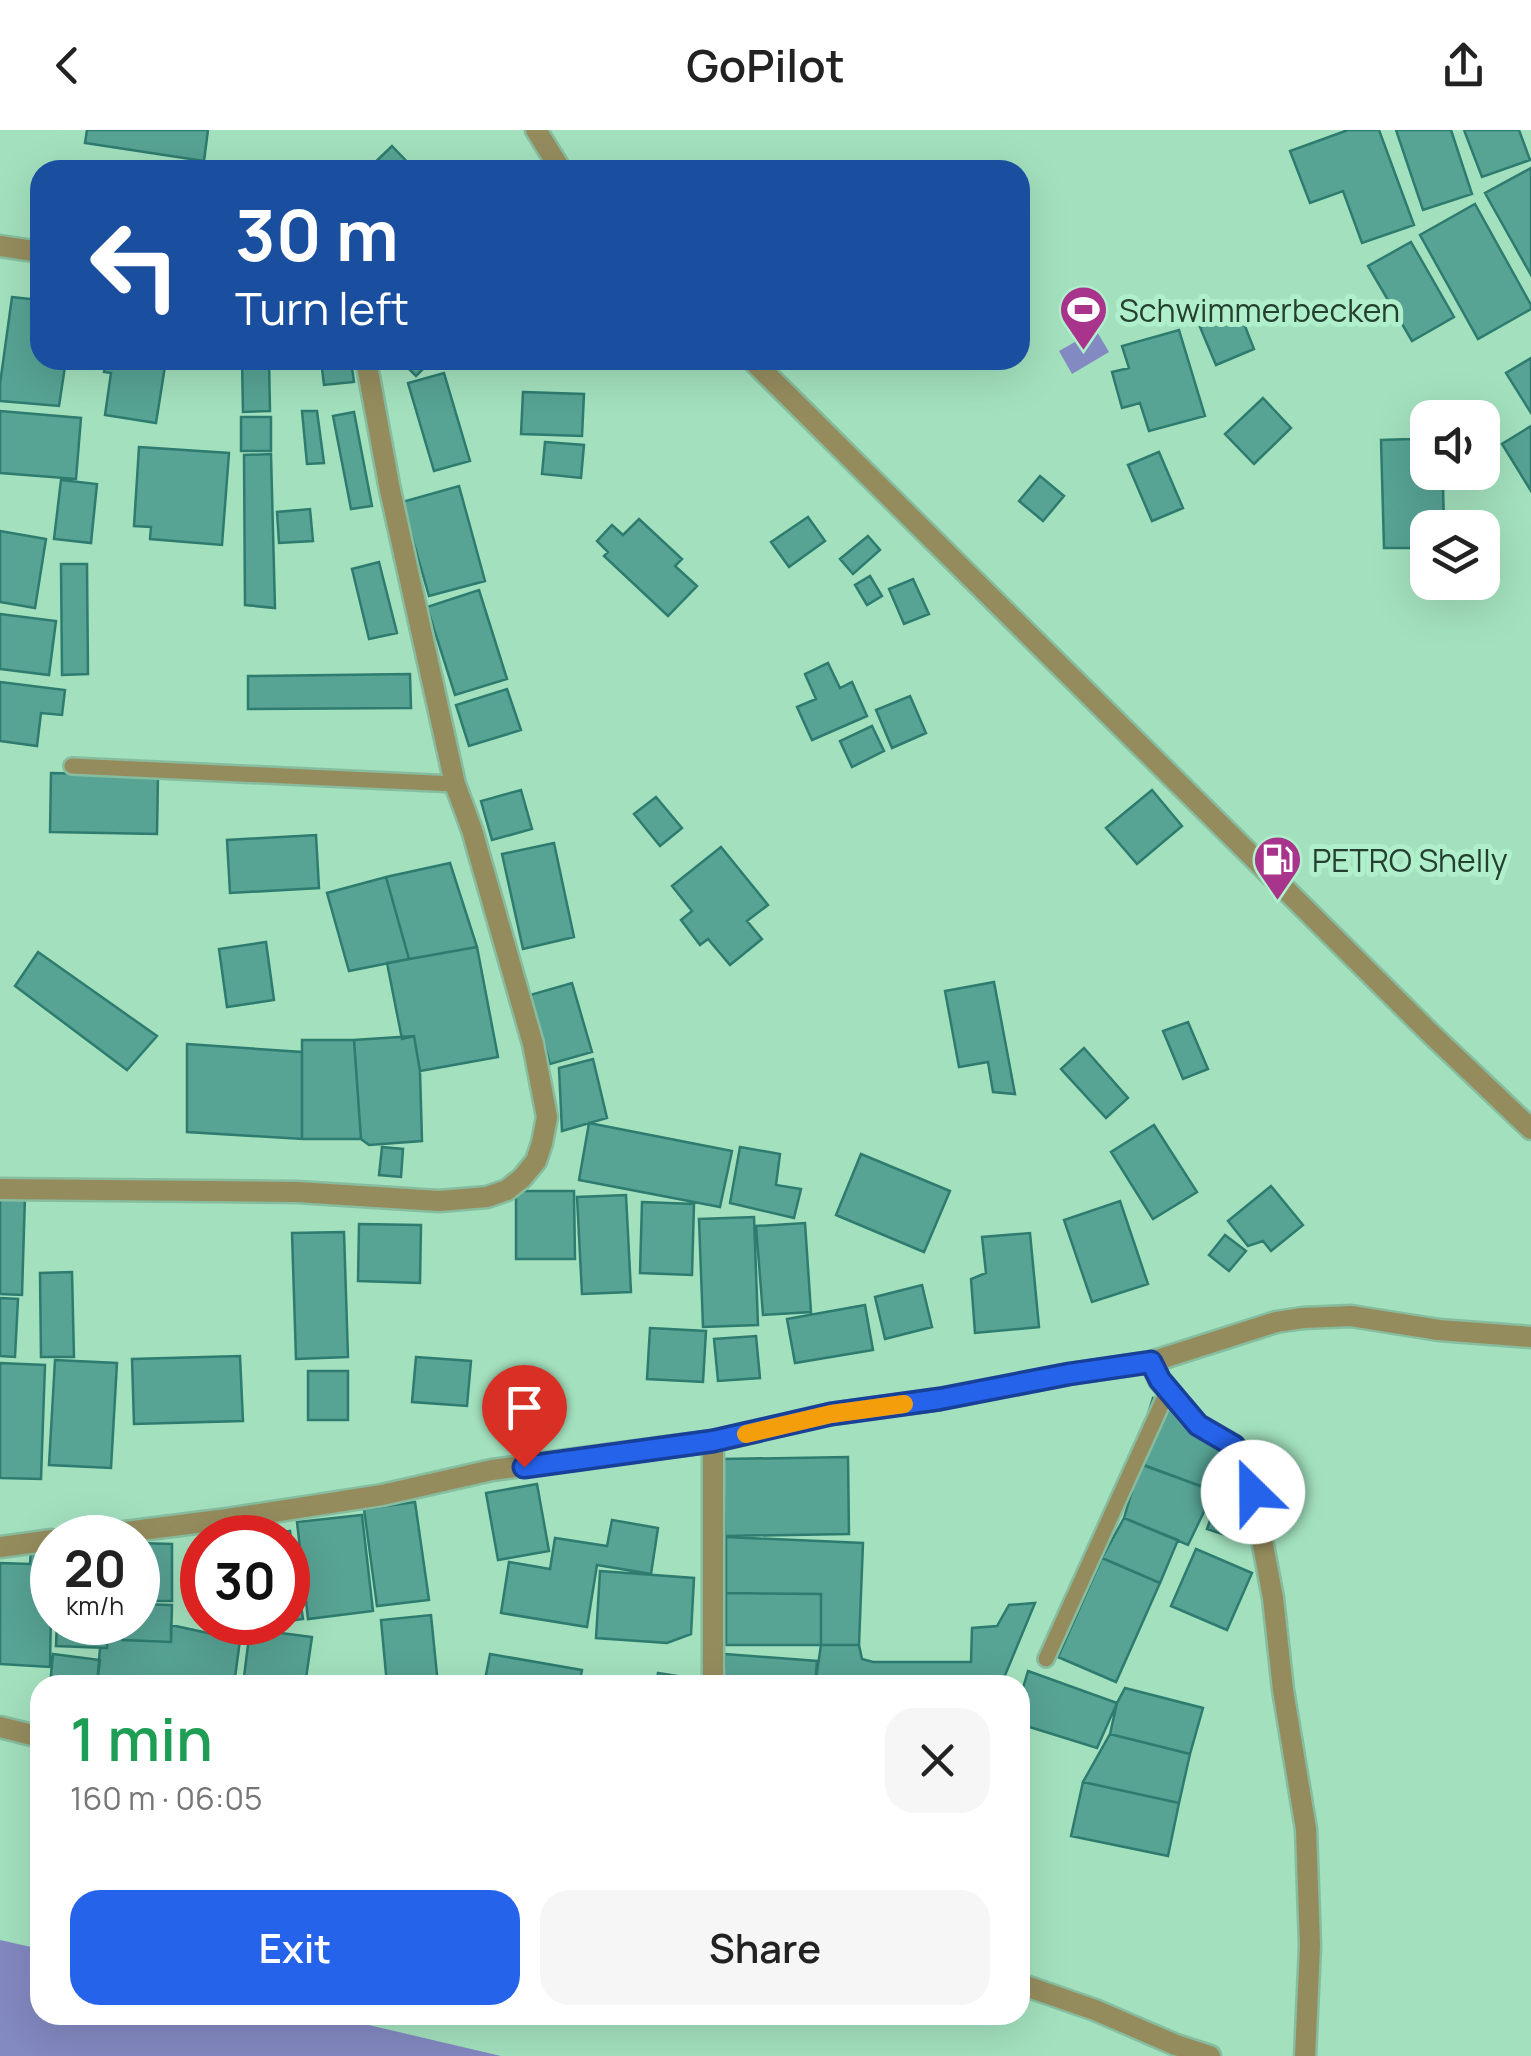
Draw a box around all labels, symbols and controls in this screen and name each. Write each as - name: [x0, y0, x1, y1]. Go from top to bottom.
- text: GoPilot: [686, 34, 845, 96]
- icon: back: [40, 38, 95, 93]
- icon: share: [1436, 38, 1491, 93]
- text: 30 m: [235, 186, 399, 282]
- icon: left: [70, 200, 200, 330]
- text: Turn left: [235, 277, 409, 339]
- sports icon: Schwimmerbecken: [1058, 284, 1110, 352]
- place label: Schwimmerbecken: [1119, 288, 1400, 332]
- map controls: [1410, 400, 1500, 600]
- button: sound: [1410, 400, 1500, 490]
- button: layers: [1410, 510, 1500, 600]
- fuel station icon: PETRO Shelly: [1251, 834, 1303, 902]
- place label: PETRO Shelly: [1312, 838, 1508, 882]
- pin: [482, 1365, 567, 1468]
- icon: arrive: [497, 1380, 552, 1435]
- position arrow: [1201, 1440, 1305, 1544]
- speed limit sign: 30: [180, 1515, 310, 1645]
- text: 20: [64, 1534, 126, 1602]
- text: km/h: [66, 1588, 124, 1623]
- text: 1 min: [70, 1697, 213, 1779]
- button: close: [885, 1708, 990, 1813]
- text: 160 m · 06:05: [70, 1776, 262, 1820]
- button: Exit: [70, 1890, 520, 2005]
- button: Share: [540, 1890, 990, 2005]

